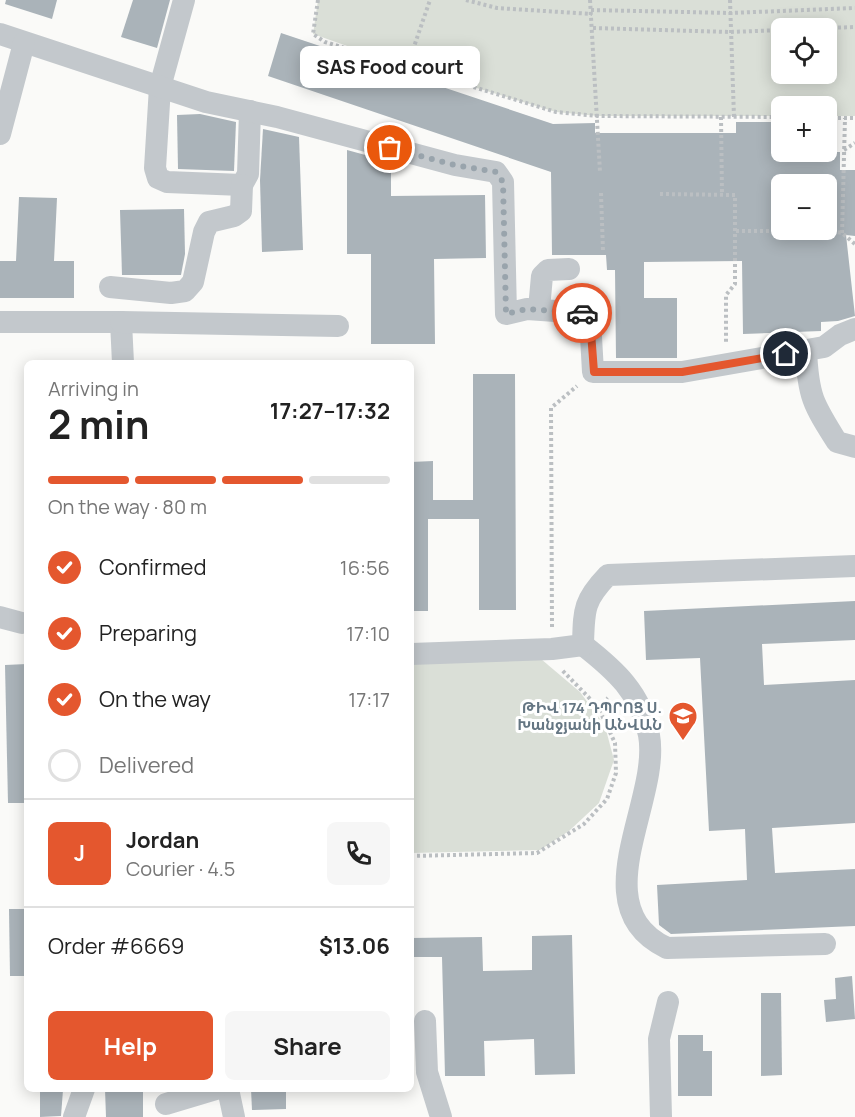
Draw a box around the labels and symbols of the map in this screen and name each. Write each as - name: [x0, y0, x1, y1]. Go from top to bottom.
- callout: SAS Food court: [300, 46, 480, 88]
- pin: [364, 122, 415, 173]
- courier: [552, 283, 612, 343]
- pin: [760, 328, 811, 379]
- place label: ԹԻՎ 174 ԴՊՐՈՑ Ս. Խանջյանի ԱՆՎԱՆ: [517, 697, 662, 735]
- school or university icon: ԹԻՎ 174 ԴՊՐՈՑ Ս. Խանջյանի ԱՆՎԱՆ: [667, 700, 699, 742]

